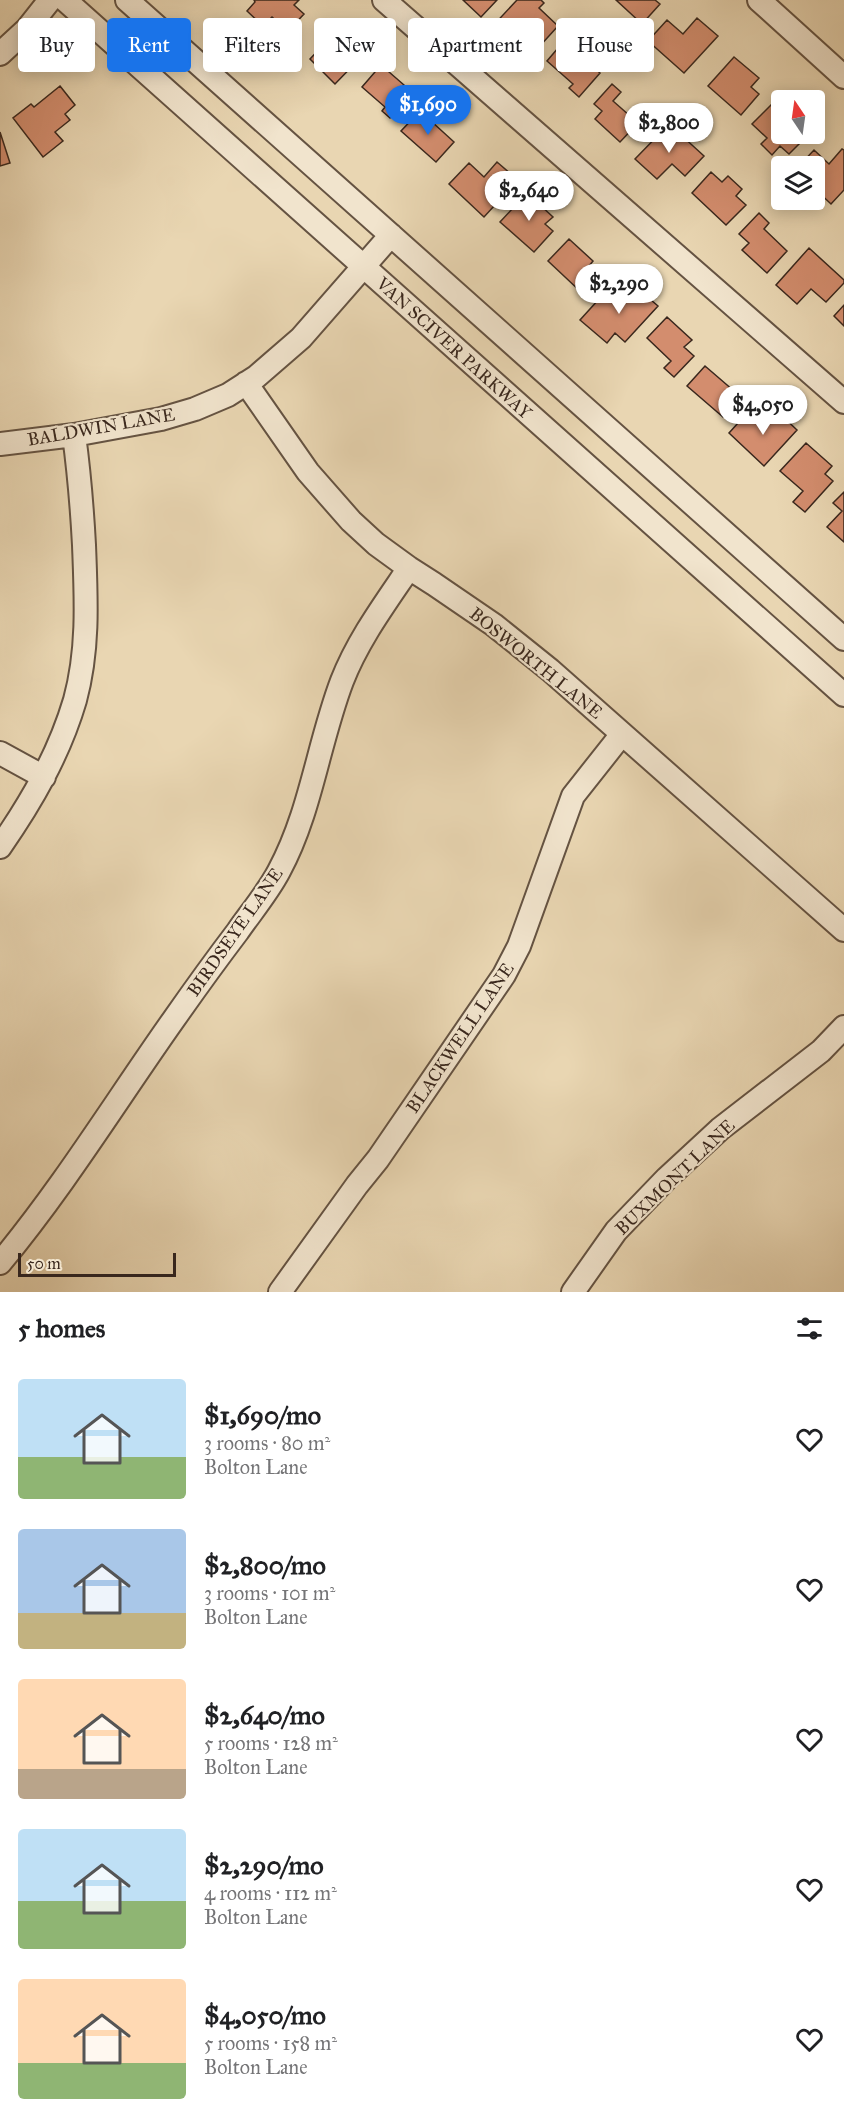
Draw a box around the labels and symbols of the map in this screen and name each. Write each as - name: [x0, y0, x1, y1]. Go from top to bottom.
- pin: $1,690: [379, 85, 477, 136]
- north arrow: [771, 90, 825, 144]
- pin: $2,800: [620, 103, 718, 154]
- pin: $2,640: [480, 171, 578, 222]
- pin: $2,290: [570, 264, 668, 315]
- street label: VAN SCIVER PARKWAY: [371, 272, 537, 424]
- pin: $4,050: [714, 385, 812, 436]
- street label: BALDWIN LANE: [26, 403, 177, 451]
- street label: BOSWORTH LANE: [465, 603, 607, 723]
- street label: BIRDSEYE LANE: [182, 863, 288, 1001]
- street label: BLACKWELL LANE: [402, 959, 519, 1117]
- street label: BUXMONT LANE: [611, 1114, 739, 1240]
- scale bar: [18, 1250, 176, 1278]

